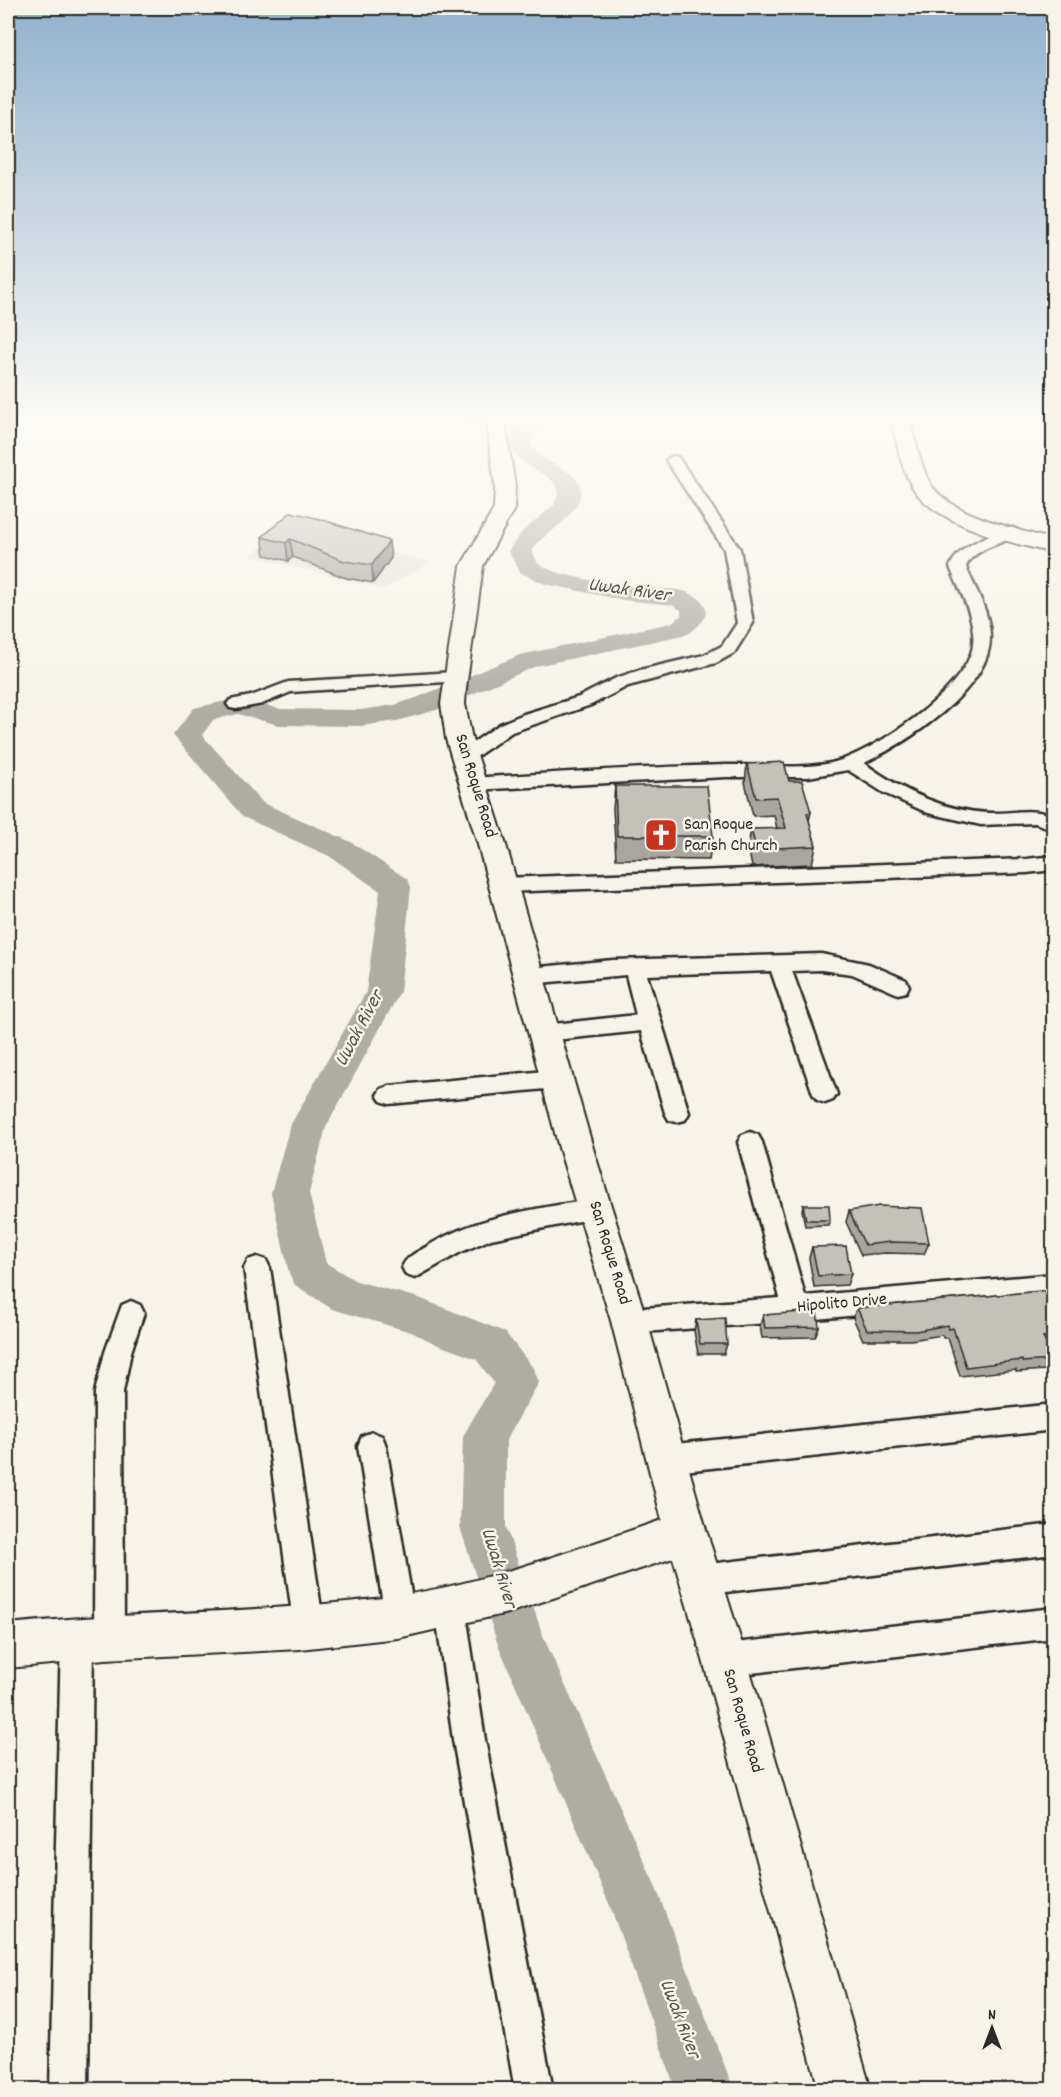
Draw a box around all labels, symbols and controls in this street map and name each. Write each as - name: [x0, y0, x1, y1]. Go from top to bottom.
- water label: Uwak River: [586, 571, 674, 611]
- street label: San Roque Road: [447, 731, 503, 841]
- place label: San Roque Parish Church: [684, 813, 778, 859]
- church icon: San Roque Parish Church: [643, 817, 679, 853]
- water label: Uwak River: [328, 984, 393, 1072]
- street label: San Roque Road: [581, 1198, 637, 1308]
- street label: Hipolito Drive: [796, 1288, 888, 1320]
- water label: Uwak River: [473, 1524, 524, 1614]
- street label: San Roque Road: [715, 1666, 769, 1776]
- water label: Uwak River: [651, 1975, 708, 2065]
- north arrow: [962, 1998, 1022, 2058]
- text: N: [988, 2004, 996, 2027]

